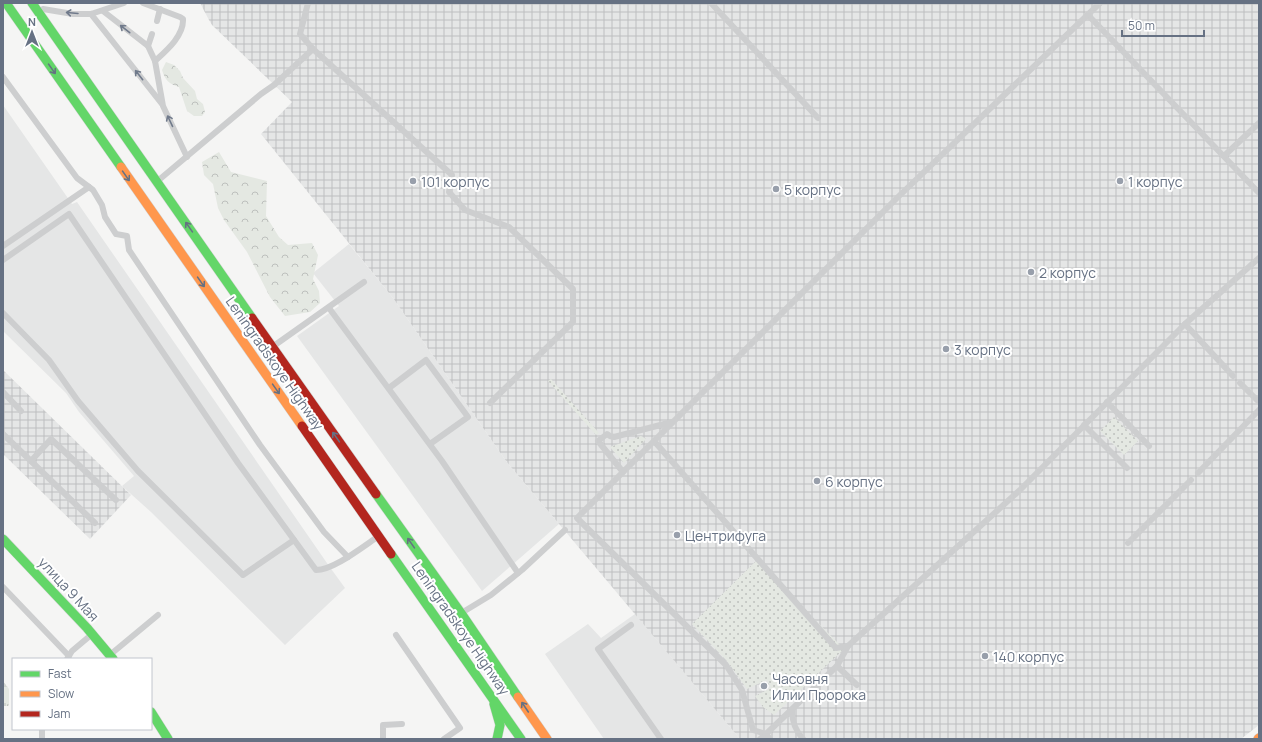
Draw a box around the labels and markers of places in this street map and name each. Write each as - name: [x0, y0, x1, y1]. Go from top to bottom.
- place label: 101 корпус: [421, 172, 490, 191]
- place label: 1 корпус: [1128, 172, 1183, 191]
- marker: 101 корпус: [408, 176, 418, 186]
- marker: 1 корпус: [1115, 176, 1125, 186]
- place label: 5 корпус: [784, 180, 841, 199]
- marker: 5 корпус: [771, 184, 781, 194]
- place label: 2 корпус: [1039, 263, 1096, 282]
- marker: 2 корпус: [1026, 267, 1036, 277]
- place label: 3 корпус: [954, 340, 1011, 359]
- marker: 3 корпус: [941, 344, 951, 354]
- place label: 6 корпус: [825, 472, 883, 491]
- marker: 6 корпус: [812, 476, 822, 486]
- place label: Центрифуга: [685, 526, 766, 545]
- marker: Центрифуга: [672, 530, 682, 540]
- place label: 140 корпус: [993, 647, 1064, 666]
- marker: 140 корпус: [980, 651, 990, 661]
- place label: Часовня Илии Пророка: [772, 669, 866, 704]
- marker: Часовня Илии Пророка: [759, 681, 769, 691]

